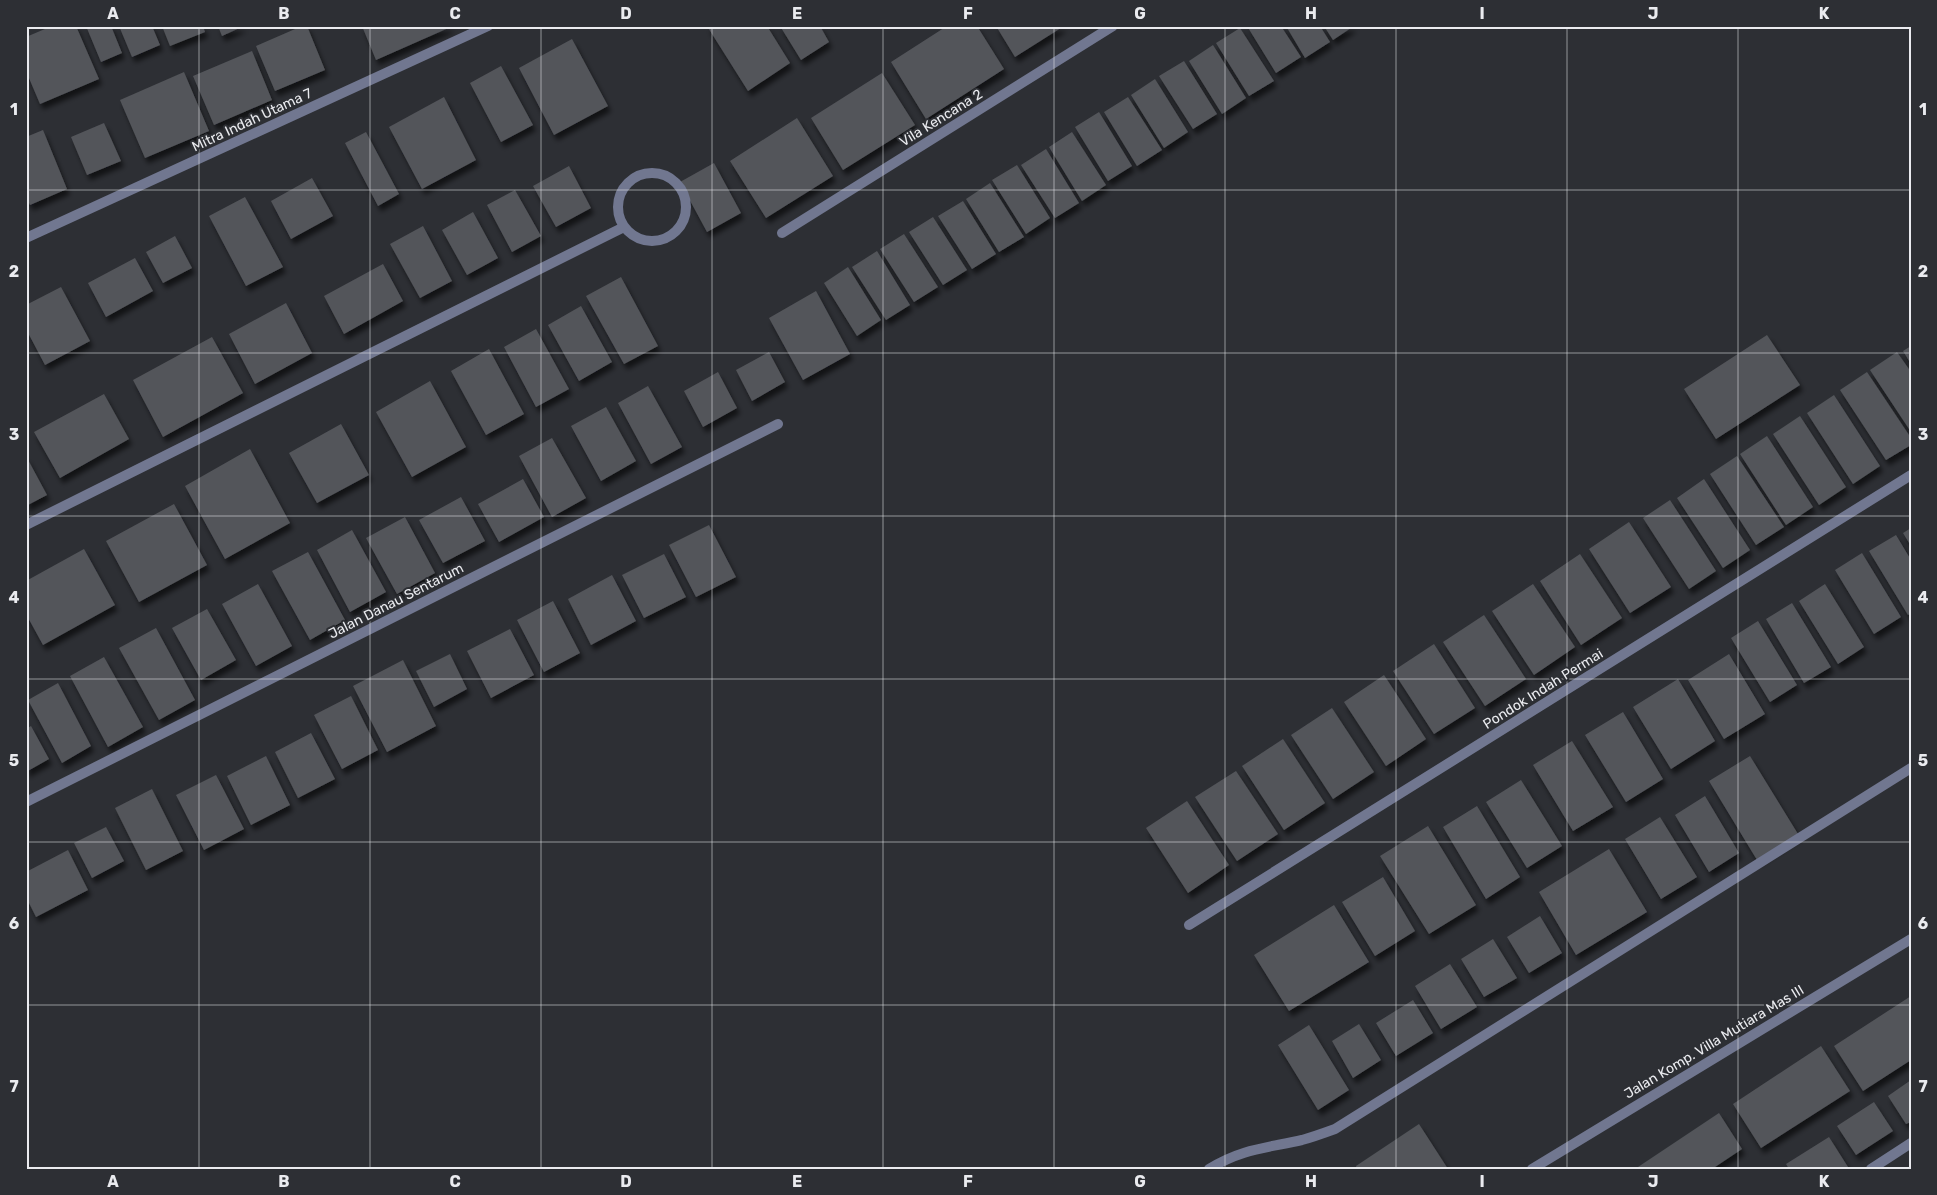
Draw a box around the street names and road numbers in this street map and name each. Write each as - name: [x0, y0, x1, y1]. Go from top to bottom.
- street label: Mitra Indah Utama 7: [189, 85, 315, 155]
- street label: Vila Kencana 2: [896, 86, 986, 150]
- street label: Jalan Danau Sentarum: [326, 560, 466, 642]
- street label: Pondok Indah Permai: [1480, 645, 1606, 733]
- street label: Jalan Komp. Villa Mutiara Mas III: [1621, 981, 1807, 1103]

